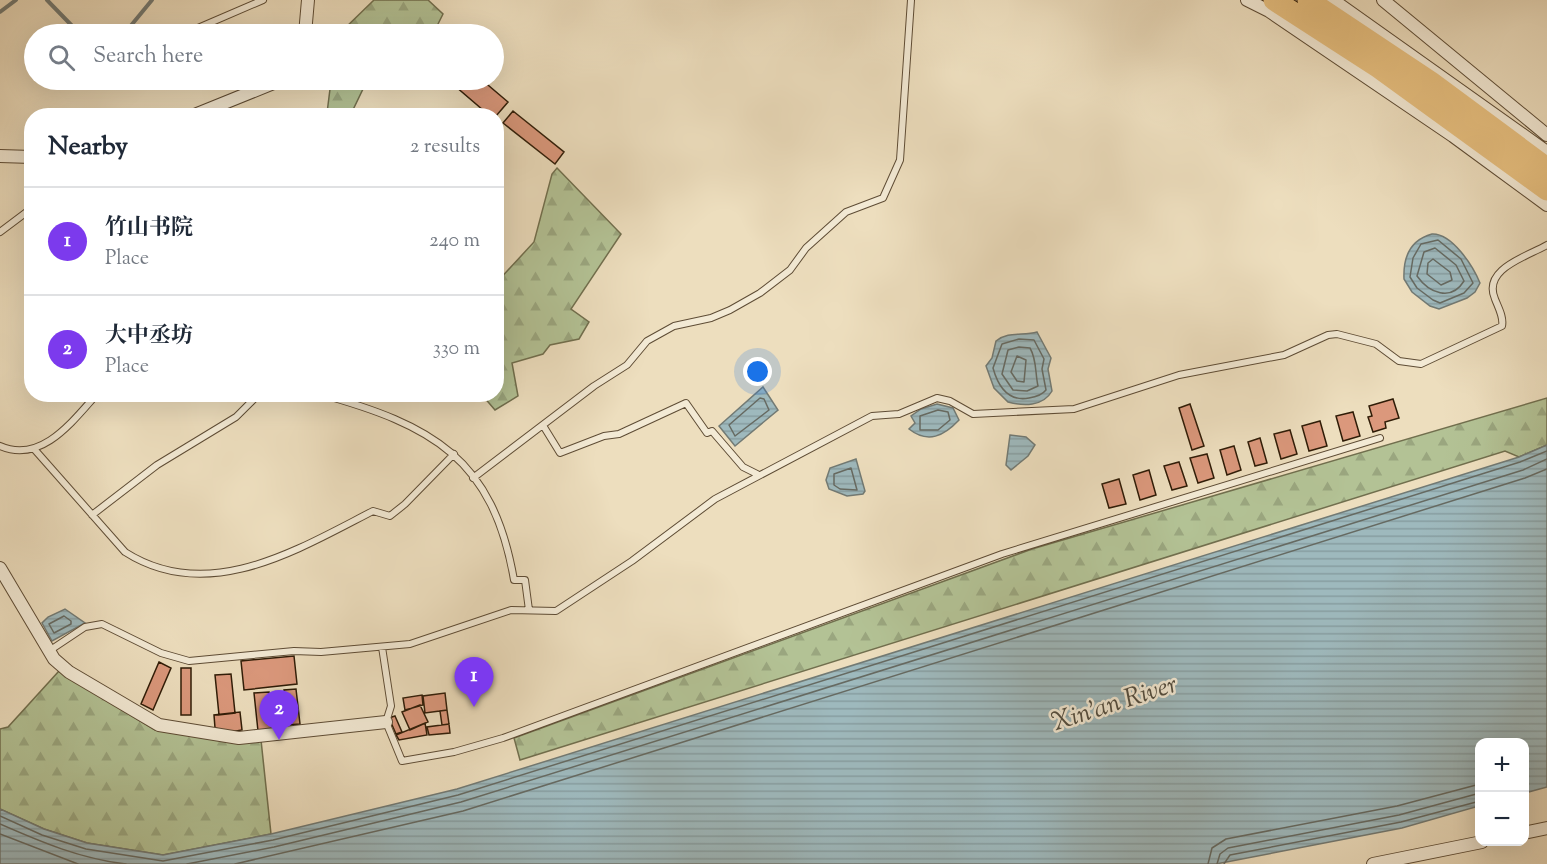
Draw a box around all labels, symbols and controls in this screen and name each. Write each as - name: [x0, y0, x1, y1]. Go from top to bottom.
- search box: [24, 24, 504, 90]
- icon: search: [45, 41, 78, 74]
- text: Search here: [93, 41, 203, 73]
- text: Nearby: [48, 129, 128, 166]
- text: 2 results: [410, 133, 480, 162]
- text: 竹山书院: [105, 213, 193, 245]
- text: 1: [64, 227, 71, 256]
- text: 240 m: [429, 227, 480, 256]
- text: Place: [105, 245, 149, 274]
- text: 大中丞坊: [105, 321, 193, 353]
- text: 2: [63, 335, 72, 364]
- text: 330 m: [433, 335, 480, 364]
- text: Place: [105, 353, 149, 382]
- your location: [743, 357, 772, 386]
- pin: 1: [454, 658, 494, 707]
- water label: Xin’an River: [1047, 667, 1182, 742]
- pin: 2: [260, 690, 298, 740]
- map controls: [1475, 738, 1529, 846]
- button: +: [1475, 738, 1529, 792]
- button: −: [1475, 792, 1529, 846]

